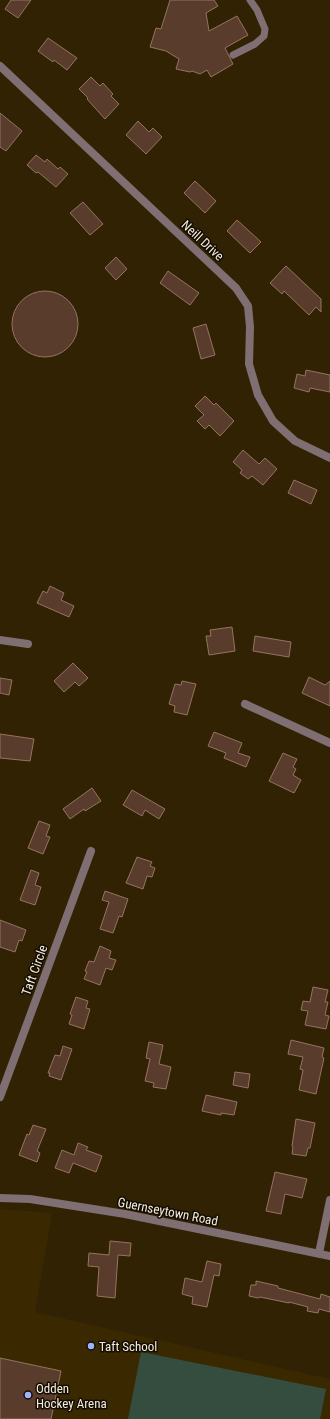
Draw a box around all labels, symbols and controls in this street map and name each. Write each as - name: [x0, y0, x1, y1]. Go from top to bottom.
- street label: Neill Drive: [179, 217, 227, 264]
- street label: Taft Circle: [18, 943, 50, 997]
- street label: Guernseytown Road: [117, 1194, 219, 1229]
- place label: Taft School: [99, 1339, 157, 1354]
- marker: Taft School: [86, 1341, 96, 1351]
- place label: Odden Hockey Arena: [36, 1381, 107, 1411]
- marker: Odden Hockey Arena: [23, 1390, 33, 1400]

